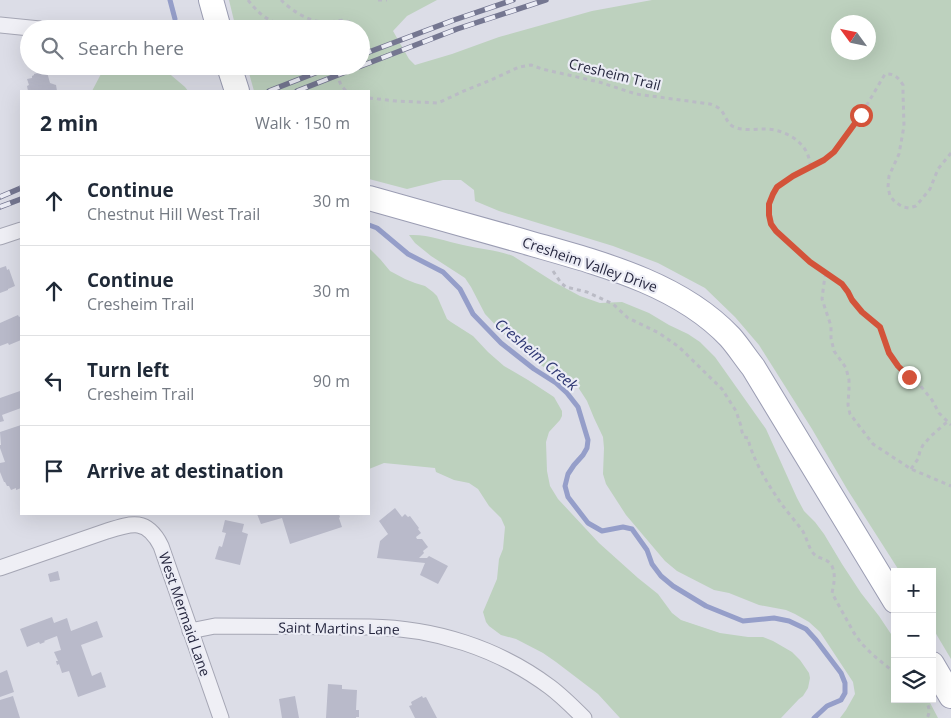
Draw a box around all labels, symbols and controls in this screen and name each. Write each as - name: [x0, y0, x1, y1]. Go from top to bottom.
- north arrow: [831, 15, 876, 60]
- search box: [20, 20, 370, 75]
- icon: search: [38, 34, 66, 62]
- text: Search here: [78, 35, 184, 61]
- street label: Cresheim Trail: [567, 53, 663, 95]
- route start: [850, 104, 873, 127]
- text: 2 min: [40, 109, 98, 137]
- text: Walk · 150 m: [255, 112, 350, 134]
- text: Continue: [87, 177, 174, 203]
- icon: ahead: [40, 187, 68, 215]
- text: 30 m: [313, 190, 350, 212]
- text: Chestnut Hill West Trail: [87, 203, 260, 225]
- street label: Cresheim Valley Drive: [520, 232, 660, 296]
- text: Continue: [87, 267, 174, 293]
- icon: ahead: [40, 277, 68, 305]
- text: 30 m: [313, 280, 350, 302]
- text: Cresheim Trail: [87, 293, 194, 315]
- water label: Cresheim Creek: [491, 313, 583, 395]
- text: Turn left: [87, 357, 169, 383]
- route end: [898, 366, 921, 389]
- icon: left: [40, 367, 68, 395]
- text: 90 m: [313, 370, 350, 392]
- text: Cresheim Trail: [87, 383, 194, 405]
- icon: arrive: [40, 457, 68, 485]
- text: Arrive at destination: [87, 458, 284, 484]
- street label: West Mermaid Lane: [155, 549, 215, 679]
- map controls: [891, 568, 936, 703]
- button: +: [891, 568, 936, 613]
- button: −: [891, 613, 936, 658]
- street label: Saint Martins Lane: [278, 617, 400, 639]
- button: layers: [891, 658, 936, 703]

